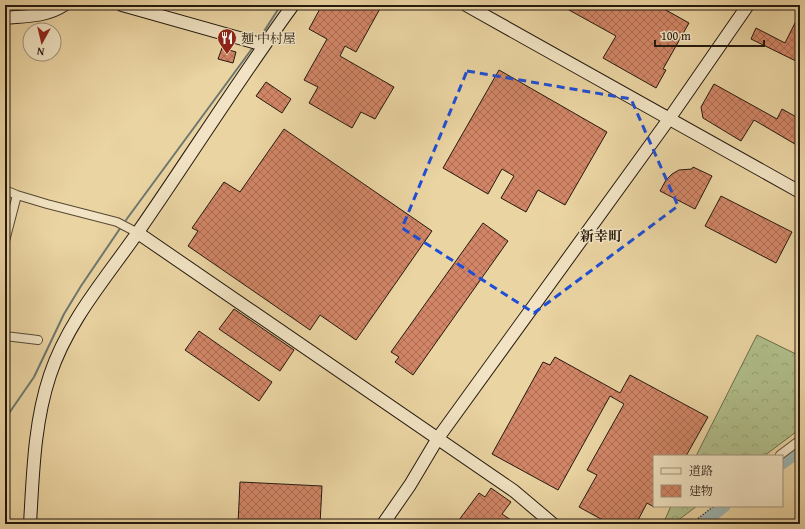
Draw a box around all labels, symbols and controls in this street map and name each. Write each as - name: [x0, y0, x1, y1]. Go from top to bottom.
- north arrow: [22, 22, 62, 62]
- scale bar: [655, 22, 764, 48]
- restaurant icon: 麺 中村屋: [216, 27, 238, 55]
- text: 100 m: [661, 27, 691, 44]
- place label: 麺 中村屋: [241, 29, 296, 48]
- text: N: [35, 43, 45, 60]
- district label: 新幸町: [580, 226, 623, 246]
- legend: [653, 455, 783, 507]
- text: 道路: [689, 462, 713, 479]
- text: 建物: [689, 482, 713, 499]

